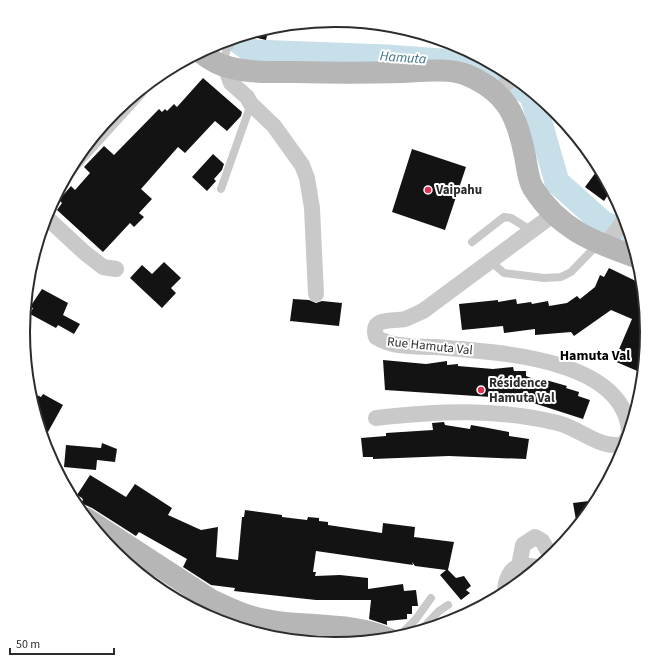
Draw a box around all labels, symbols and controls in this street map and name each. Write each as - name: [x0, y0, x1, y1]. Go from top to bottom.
- water label: Hamuta: [379, 46, 427, 70]
- place label: Vaipahu: [435, 181, 482, 199]
- marker: Vaipahu: [423, 185, 433, 195]
- street label: Rue Hamuta Val: [386, 333, 474, 359]
- district label: Hamuta Val: [560, 346, 630, 366]
- place label: Résidence Hamuta Val: [489, 374, 555, 407]
- marker: Résidence Hamuta Val: [476, 385, 486, 395]
- scale bar: [10, 630, 114, 656]
- text: 50 m: [16, 636, 40, 653]

